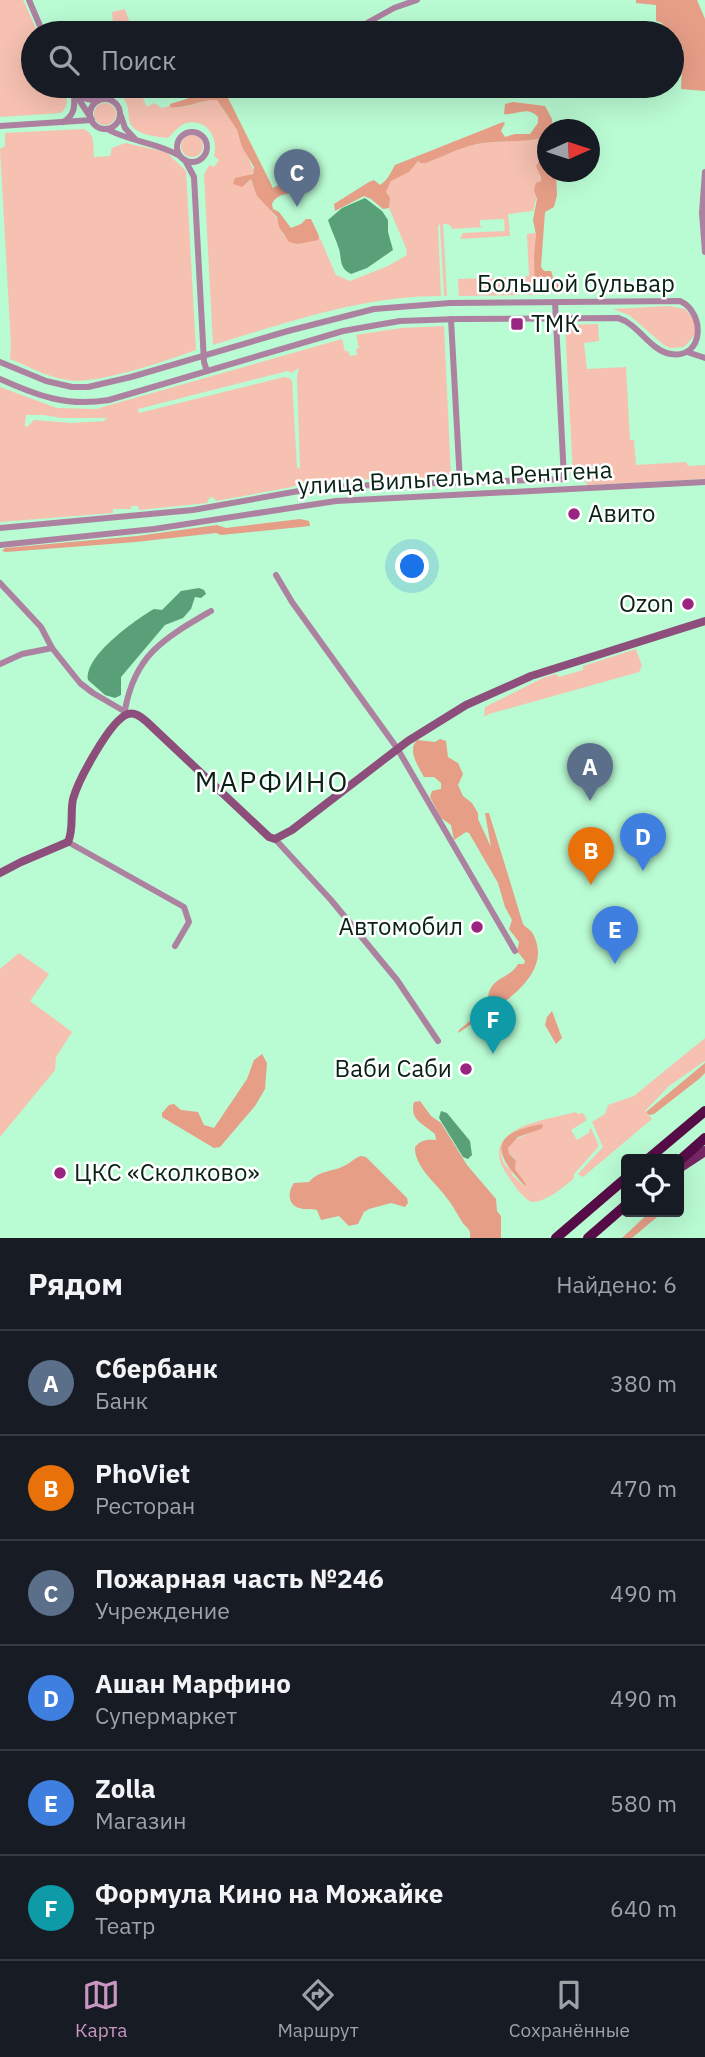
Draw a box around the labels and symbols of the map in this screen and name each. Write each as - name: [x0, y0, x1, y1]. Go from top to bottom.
- north arrow: [537, 119, 600, 182]
- pin: C: [274, 149, 320, 207]
- street label: Большой бульвар: [477, 267, 675, 299]
- place label: ТМК: [531, 307, 580, 339]
- marker: ТМК: [509, 316, 525, 332]
- street label: улица Вильгельма Рентгена: [297, 453, 613, 501]
- place label: Авито: [588, 497, 655, 529]
- marker: Авито: [566, 506, 582, 522]
- your location: [395, 549, 429, 583]
- place label: Ozon: [619, 587, 674, 619]
- marker: Ozon: [680, 596, 696, 612]
- pin: A: [567, 743, 613, 801]
- district label: МАРФИНО: [195, 763, 349, 800]
- pin: D: [620, 813, 666, 871]
- pin: B: [568, 827, 614, 885]
- pin: E: [592, 906, 638, 964]
- place label: Автомобил: [339, 910, 463, 942]
- marker: Автомобил: [469, 919, 485, 935]
- pin: F: [470, 996, 516, 1054]
- place label: Ваби Саби: [335, 1052, 452, 1084]
- marker: Ваби Саби: [458, 1061, 474, 1077]
- place label: ЦКС «Сколково»: [74, 1156, 259, 1188]
- marker: ЦКС «Сколково»: [52, 1165, 68, 1181]

